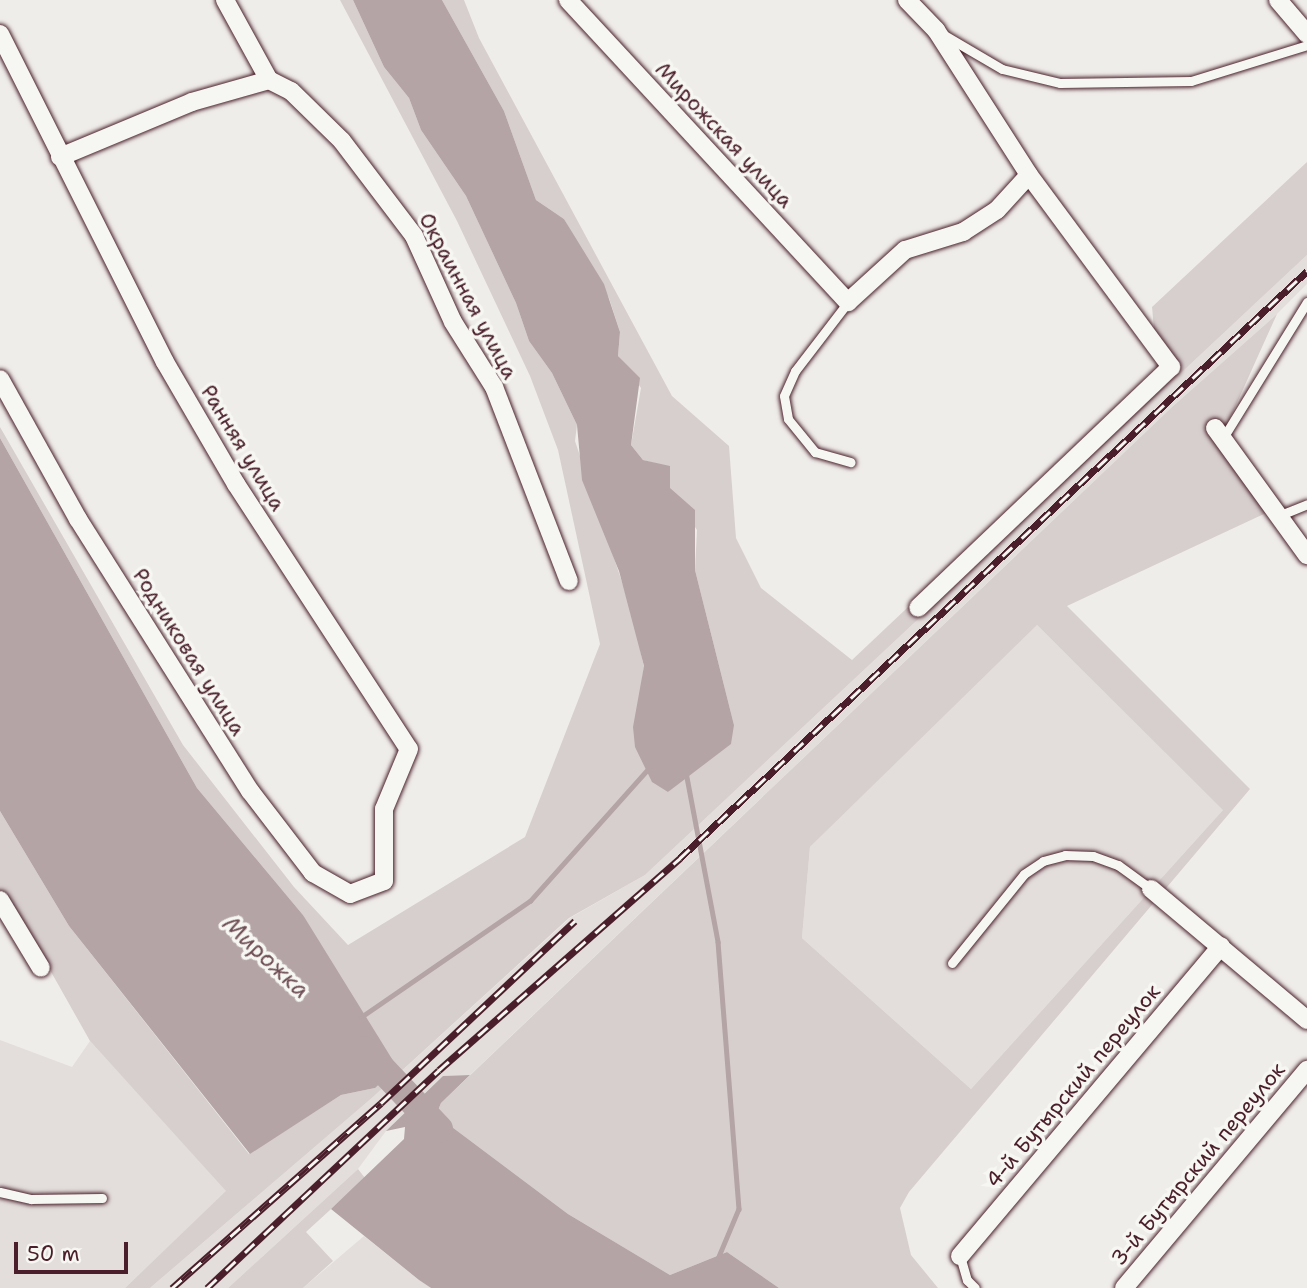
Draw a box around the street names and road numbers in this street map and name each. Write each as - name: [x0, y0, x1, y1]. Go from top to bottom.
- street label: Мирожская улица: [650, 57, 798, 213]
- street label: Окраинная улица: [414, 209, 522, 383]
- street label: Ранняя улица: [196, 380, 290, 516]
- street label: Родниковая улица: [127, 564, 251, 740]
- street label: 4-й Бутырский переулок: [981, 979, 1165, 1193]
- street label: 3-й Бутырский переулок: [1106, 1057, 1290, 1271]

